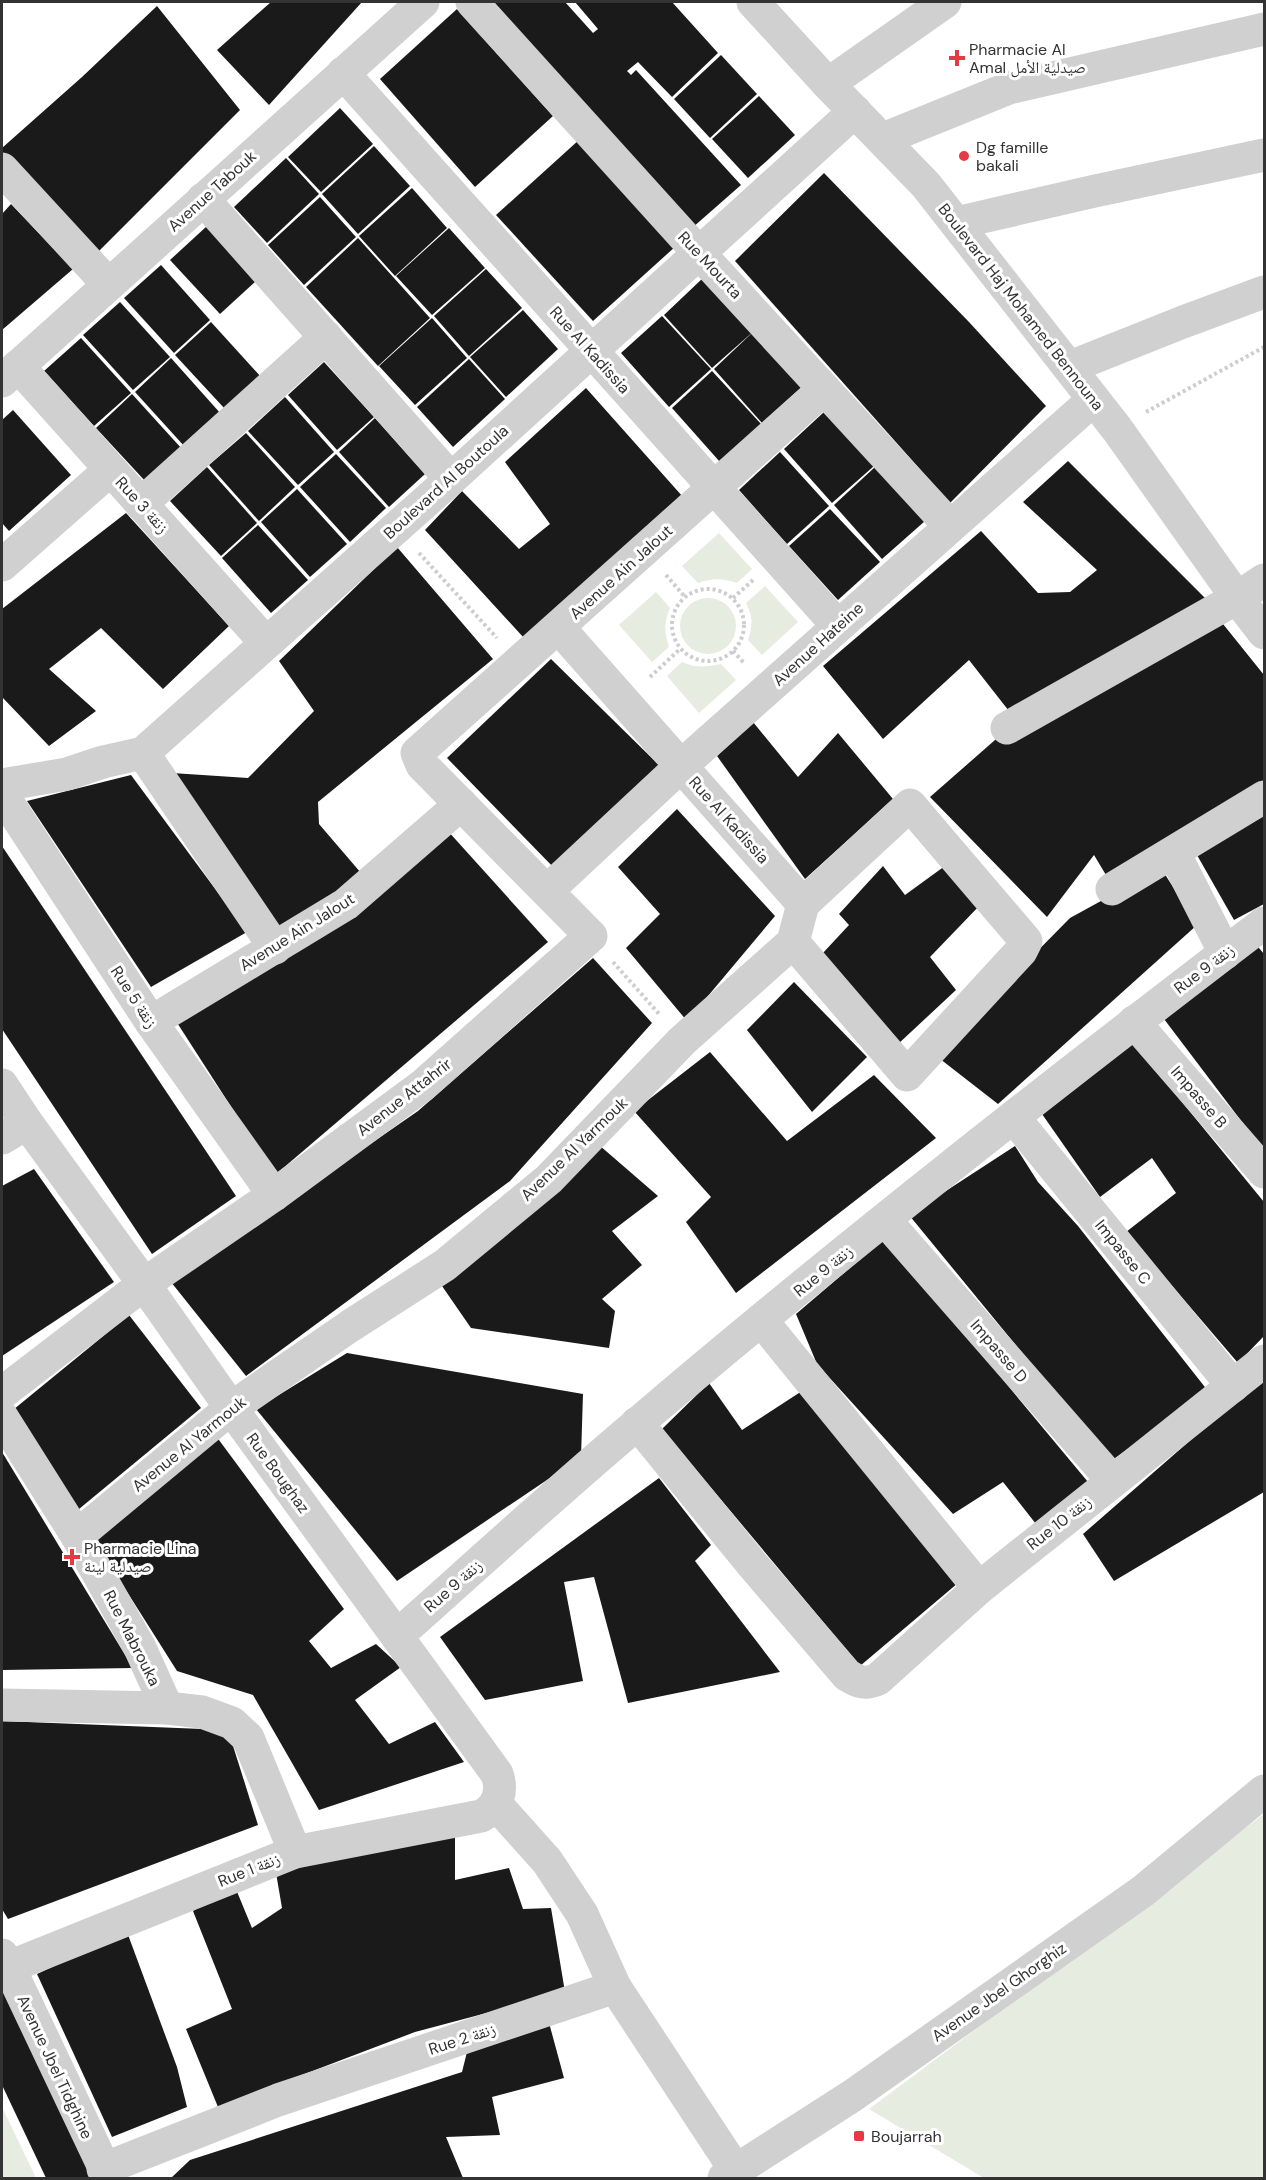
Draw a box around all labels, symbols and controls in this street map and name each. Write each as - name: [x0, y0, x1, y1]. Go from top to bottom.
- place label: Pharmacie Al Amal صيدلية الأمل: [969, 39, 1086, 78]
- marker: Pharmacie Al Amal صيدلية الأمل: [950, 51, 964, 65]
- place label: Dg famille bakali: [976, 137, 1048, 176]
- street label: Avenue Tabouk: [163, 146, 261, 236]
- marker: Dg famille bakali: [957, 149, 971, 163]
- street label: Boulevard Haj Mohamed Bennouna: [934, 199, 1108, 415]
- street label: Rue Mourta: [673, 227, 747, 303]
- street label: Rue Al Kadissia: [545, 302, 635, 398]
- street label: Boulevard Al Boutoula: [379, 420, 513, 544]
- street label: Rue 3 زنقة: [111, 472, 173, 538]
- street label: Avenue Ain Jalout: [565, 520, 677, 624]
- street label: Avenue Hateine: [768, 598, 868, 690]
- street label: Rue Al Kadissia: [684, 772, 774, 868]
- street label: Avenue Ain Jalout: [236, 888, 358, 976]
- street label: Rue 9 زنقة: [1170, 939, 1238, 999]
- street label: Rue 5 زنقة: [106, 962, 162, 1032]
- street label: Avenue Attahrir: [352, 1053, 456, 1141]
- street label: Impasse B: [1166, 1062, 1232, 1132]
- street label: Avenue Al Yarmouk: [516, 1093, 632, 1205]
- street label: Impasse C: [1090, 1215, 1156, 1289]
- street label: Rue 9 زنقة: [789, 1241, 857, 1301]
- street label: Impasse D: [966, 1315, 1032, 1387]
- street label: Avenue Al Yarmouk: [128, 1392, 250, 1496]
- street label: Rue Boughaz: [242, 1429, 314, 1517]
- street label: Rue 10 زنقة: [1022, 1491, 1096, 1555]
- place label: Pharmacie Lina صيدلية لينة: [84, 1538, 197, 1577]
- marker: Pharmacie Lina صيدلية لينة: [65, 1550, 79, 1564]
- street label: Rue 9 زنقة: [420, 1555, 486, 1617]
- street label: Rue Mabrouka: [99, 1586, 165, 1690]
- street label: Rue 1 زنقة: [215, 1848, 283, 1892]
- street label: Avenue Jbel Ghorghiz: [928, 1938, 1070, 2046]
- street label: Avenue Jbel Tidghine: [12, 1992, 98, 2142]
- street label: Rue 2 زنقة: [426, 2018, 498, 2060]
- place label: Boujarrah: [871, 2126, 942, 2147]
- marker: Boujarrah: [852, 2129, 866, 2143]

